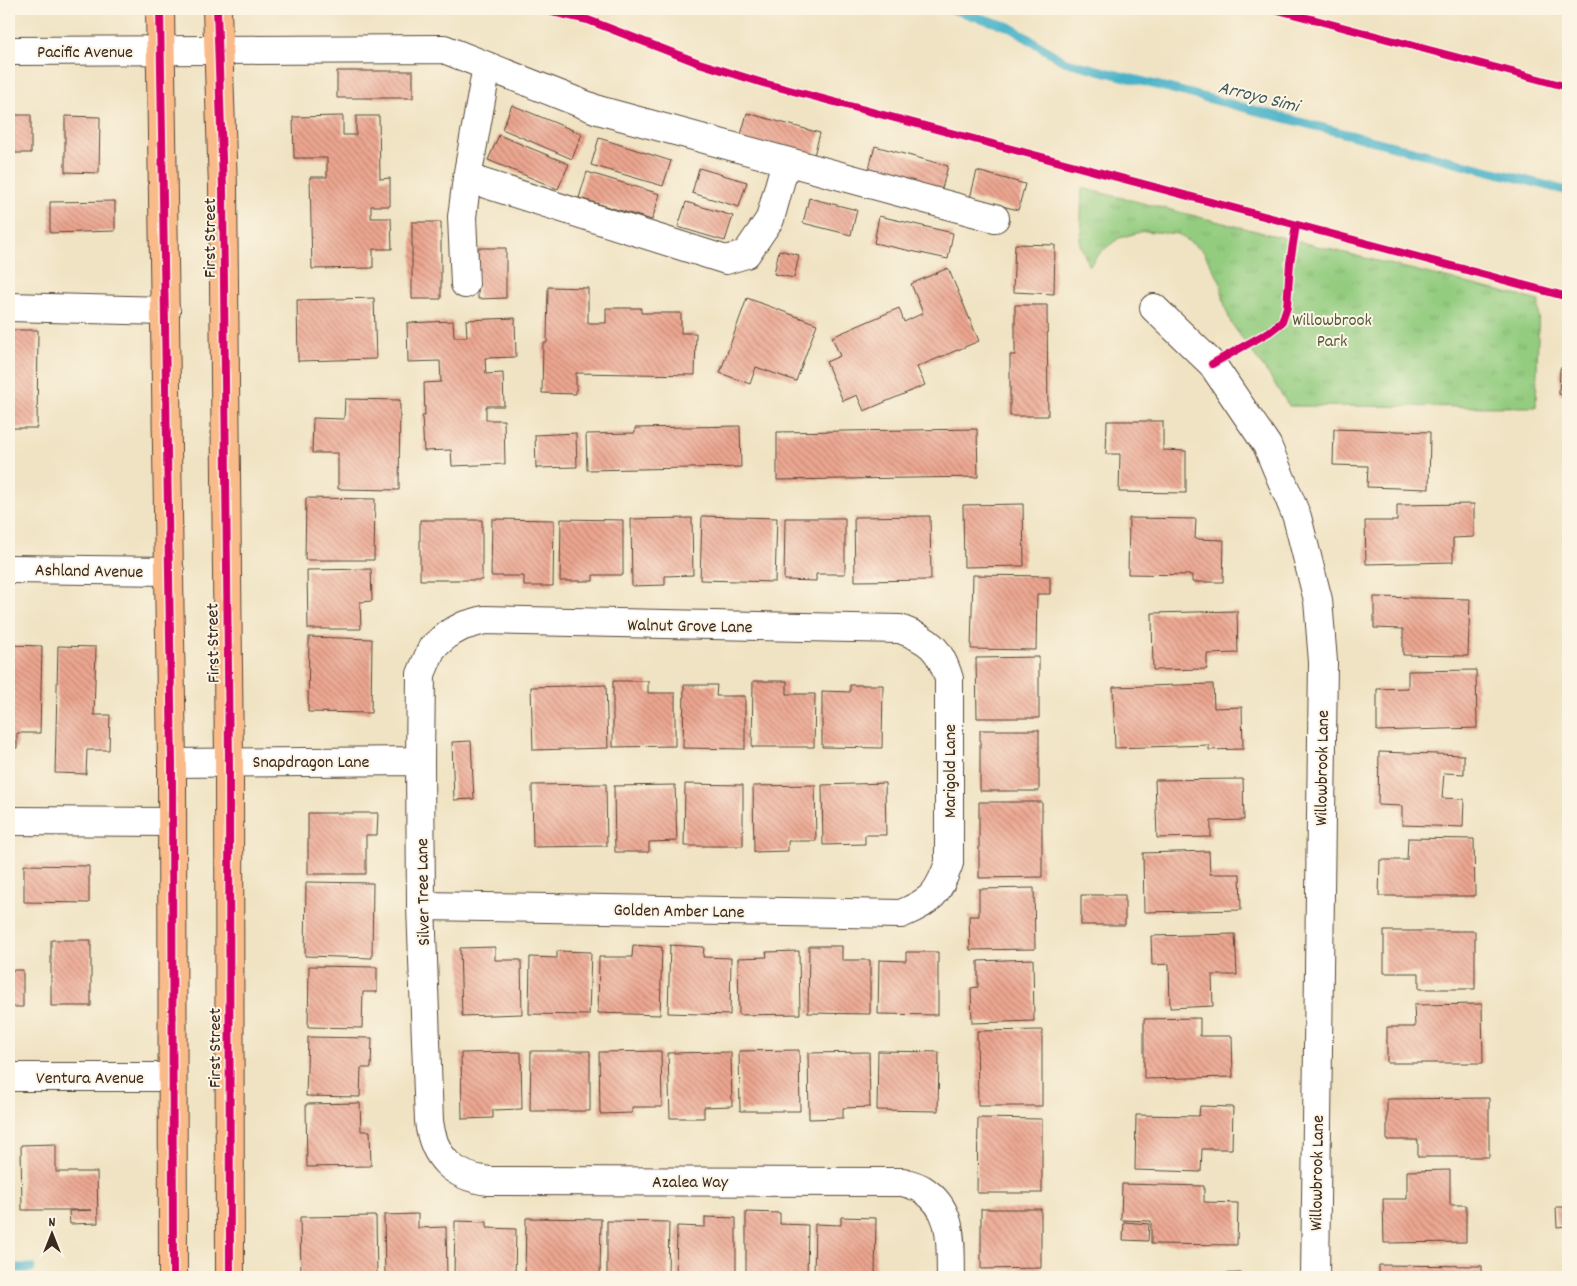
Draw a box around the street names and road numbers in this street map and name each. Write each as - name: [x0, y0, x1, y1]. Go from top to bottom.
- street label: Pacific Avenue: [37, 41, 133, 66]
- street label: First Street: [199, 198, 224, 278]
- street label: Ashland Avenue: [34, 559, 143, 586]
- street label: First Street: [201, 602, 228, 683]
- street label: Walnut Grove Lane: [627, 614, 753, 641]
- street label: Willowbrook Lane: [1310, 710, 1337, 826]
- street label: Marigold Lane: [939, 724, 964, 818]
- street label: Snapdragon Lane: [253, 751, 370, 776]
- street label: Silver Tree Lane: [411, 838, 438, 946]
- street label: Golden Amber Lane: [613, 899, 745, 926]
- street label: First Street: [204, 1008, 229, 1088]
- street label: Ventura Avenue: [36, 1067, 144, 1092]
- street label: Willowbrook Lane: [1305, 1115, 1332, 1231]
- street label: Azalea Way: [652, 1171, 729, 1196]

